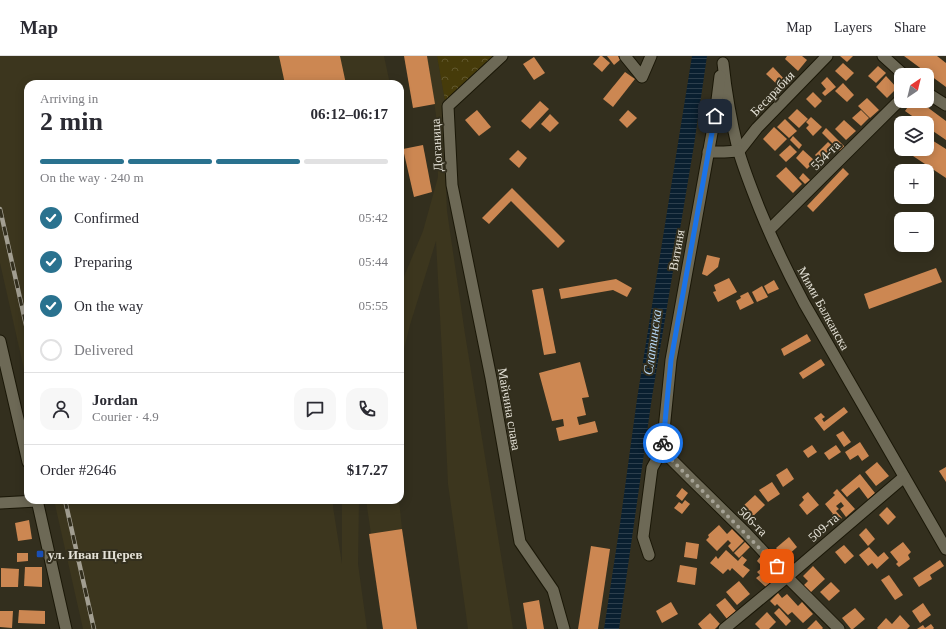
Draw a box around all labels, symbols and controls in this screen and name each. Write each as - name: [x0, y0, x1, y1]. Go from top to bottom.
- text: Map: [20, 17, 58, 38]
- text: Map: [786, 20, 812, 35]
- text: Layers: [834, 20, 872, 35]
- text: Share: [894, 20, 926, 35]
- street label: Бесарабия: [747, 68, 798, 119]
- north arrow: [894, 68, 934, 108]
- map controls: [894, 68, 934, 252]
- text: Arriving in: [40, 91, 98, 106]
- pin: [698, 99, 732, 133]
- icon: home: [704, 105, 726, 127]
- text: 06:12–06:17: [311, 106, 388, 122]
- text: 2 min: [40, 107, 103, 136]
- button: layers: [894, 116, 934, 156]
- street label: Доганица: [428, 118, 445, 172]
- street label: 554-та: [808, 137, 843, 173]
- button: +: [894, 164, 934, 204]
- text: On the way · 240 m: [40, 170, 144, 185]
- icon: check: [40, 207, 62, 229]
- text: Confirmed: [74, 210, 139, 226]
- text: 05:42: [358, 210, 388, 225]
- button: −: [894, 212, 934, 252]
- street label: Витиня: [666, 228, 687, 272]
- icon: check: [40, 251, 62, 273]
- text: Preparing: [74, 254, 132, 270]
- text: 05:44: [358, 254, 388, 269]
- street label: Мими Балканска: [794, 264, 853, 353]
- icon: check: [40, 295, 62, 317]
- text: On the way: [74, 298, 143, 314]
- text: 05:55: [358, 298, 388, 313]
- water label: Слатинска: [640, 308, 665, 376]
- text: Delivered: [74, 342, 133, 358]
- street label: Майчина слава: [495, 367, 524, 452]
- button: person: [40, 388, 82, 430]
- button: chat: [294, 388, 336, 430]
- button: phone: [346, 388, 388, 430]
- text: Jordan: [92, 392, 138, 408]
- text: Courier · 4.9: [92, 409, 159, 424]
- courier: [643, 423, 683, 463]
- icon: bike: [652, 432, 674, 454]
- text: Order #2646: [40, 462, 116, 478]
- text: $17.27: [347, 462, 388, 478]
- street label: 506-та: [735, 504, 771, 539]
- street label: 509-та: [805, 510, 842, 545]
- place label: ул. Иван Щерев: [48, 547, 142, 562]
- marker: ул. Иван Щерев: [35, 549, 45, 559]
- pin: [760, 549, 794, 583]
- icon: bag: [766, 555, 788, 577]

